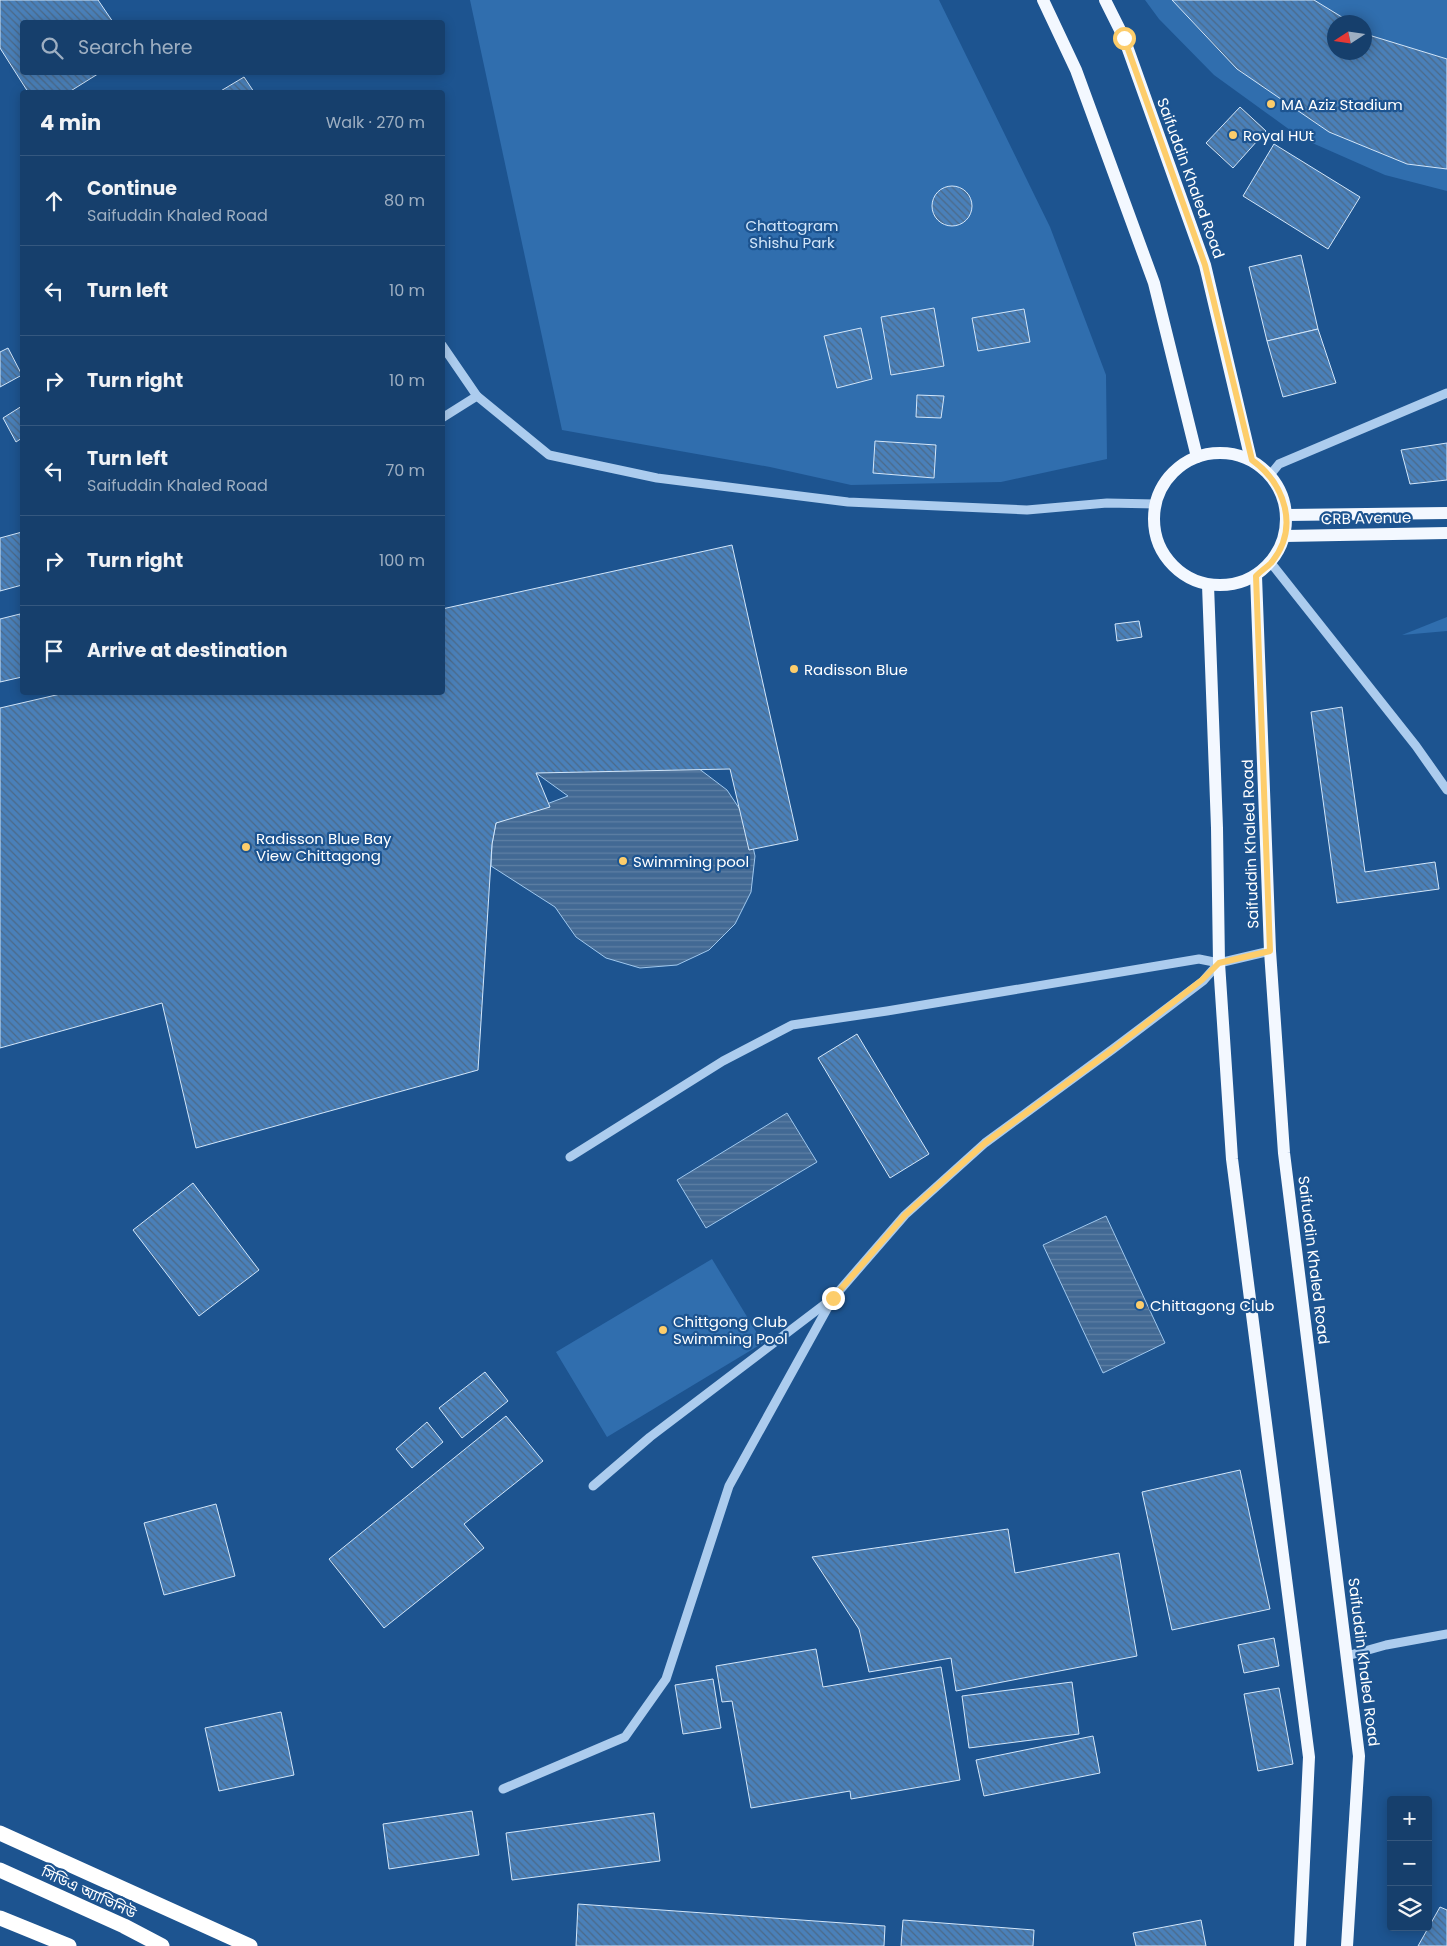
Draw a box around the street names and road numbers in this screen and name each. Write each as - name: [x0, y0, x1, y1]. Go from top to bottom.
- street label: Saifuddin Khaled Road: [1152, 95, 1230, 261]
- street label: CRB Avenue: [1321, 507, 1411, 529]
- street label: Saifuddin Khaled Road: [1237, 759, 1263, 929]
- street label: Saifuddin Khaled Road: [1293, 1175, 1335, 1345]
- street label: Saifuddin Khaled Road: [1343, 1577, 1385, 1747]
- street label: সিডিএ অ্যাভিনিউ: [37, 1860, 140, 1923]

